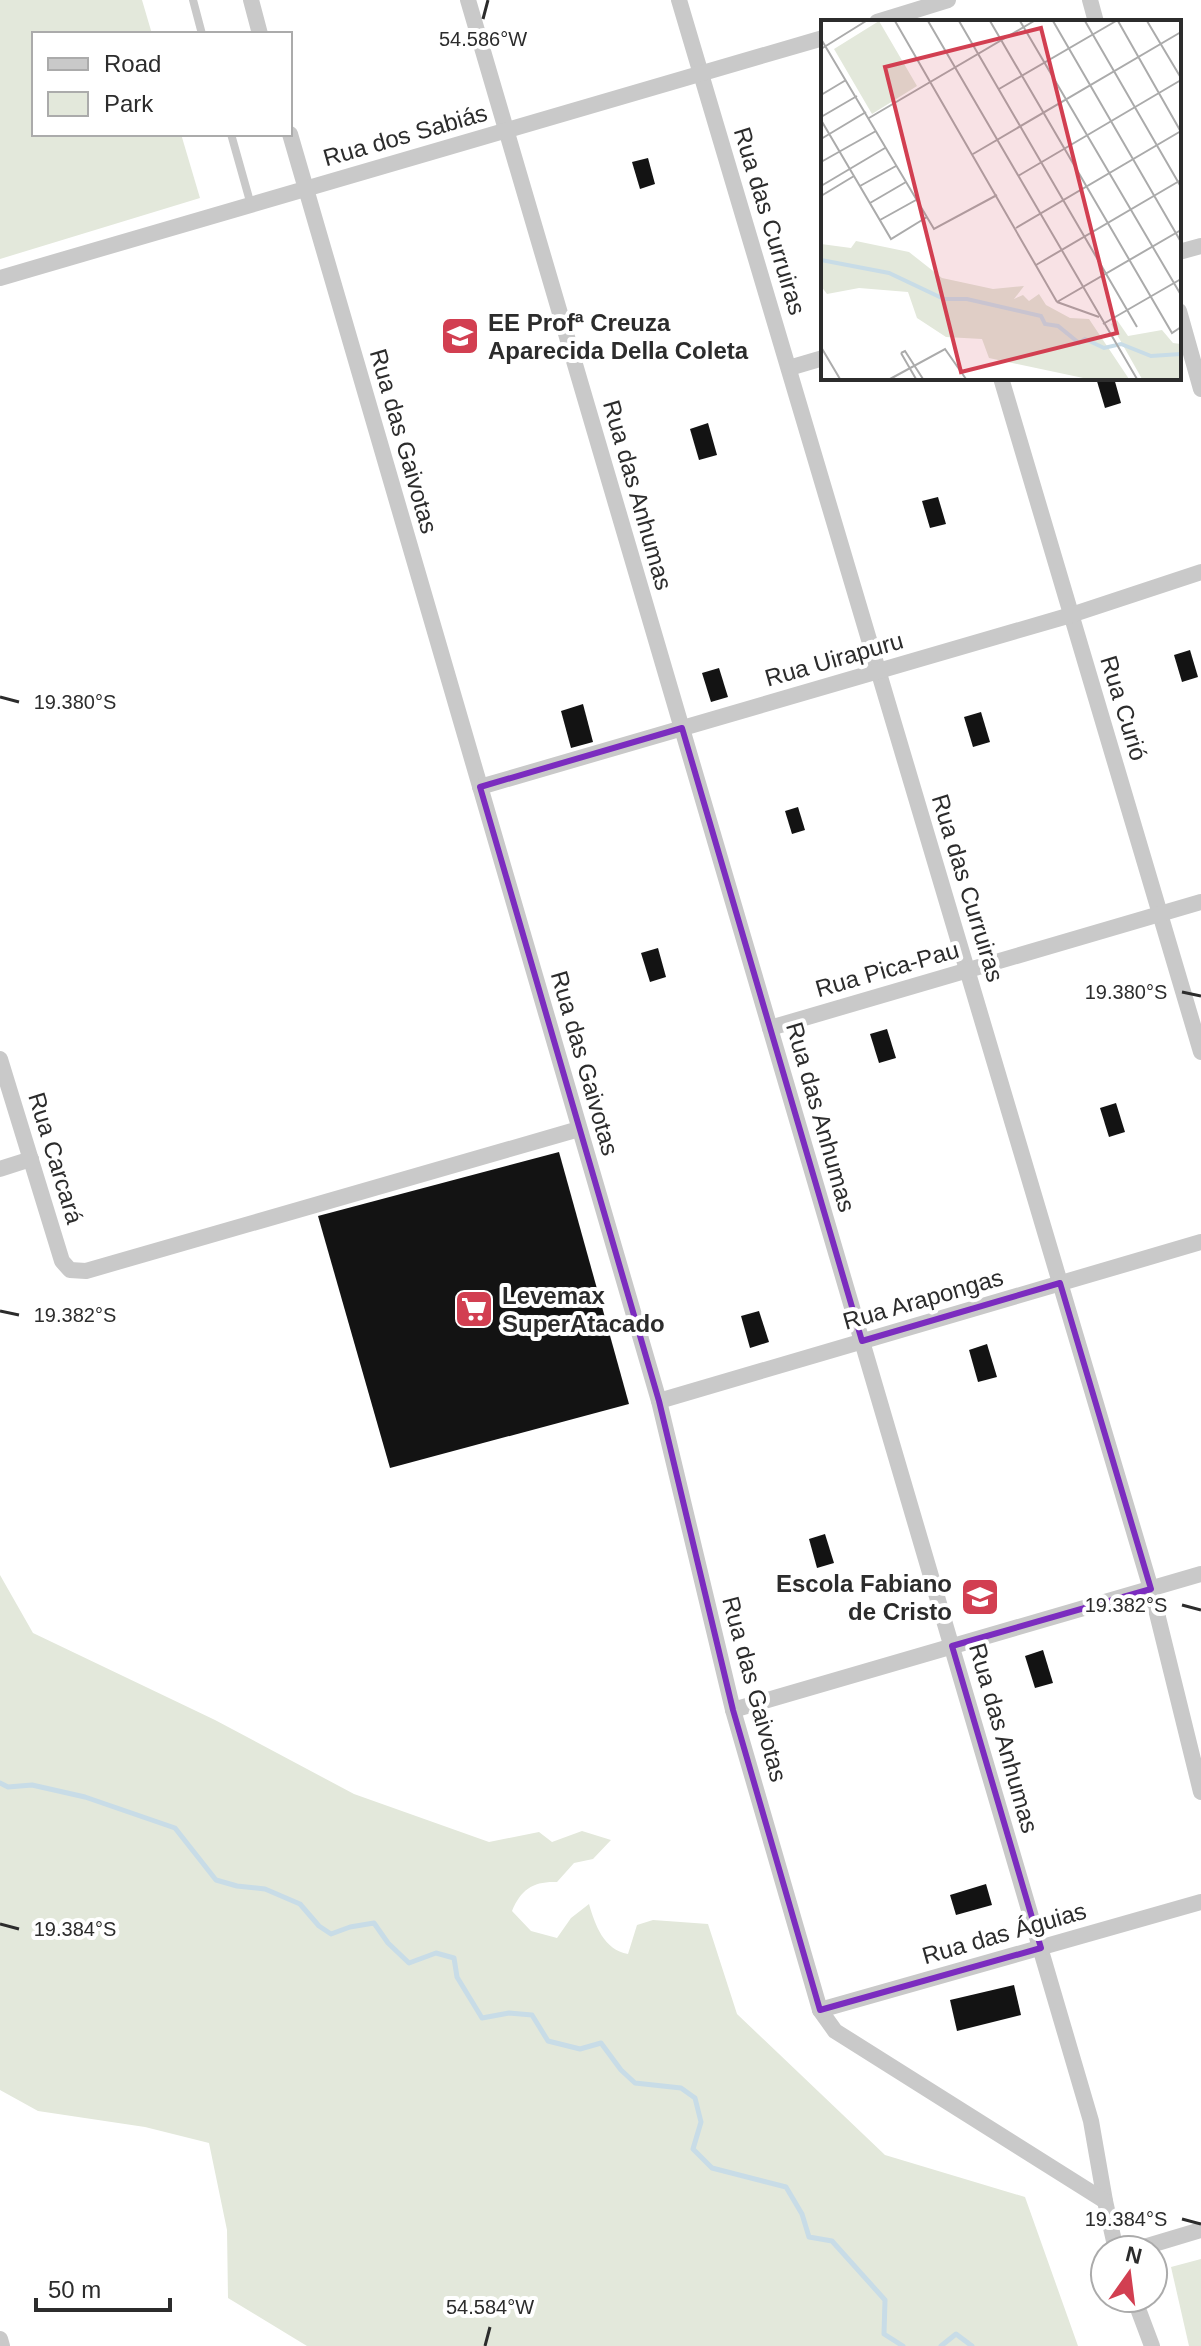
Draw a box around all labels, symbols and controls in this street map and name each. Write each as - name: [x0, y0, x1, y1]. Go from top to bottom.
- inset map: [821, 20, 1181, 380]
- text: 54.586°W: [439, 28, 527, 50]
- legend: [32, 32, 292, 136]
- text: Road: [104, 50, 161, 77]
- text: Park: [104, 90, 154, 117]
- street label: Rua dos Sabiás: [320, 99, 490, 171]
- street label: Rua das Curruiras: [729, 124, 811, 318]
- place label: EE Profª Creuza Aparecida Della Coleta: [488, 309, 749, 364]
- school or university icon: EE Profª Creuza Aparecida Della Coleta: [439, 315, 481, 357]
- street label: Rua das Gaivotas: [365, 346, 443, 536]
- street label: Rua das Anhumas: [598, 397, 678, 593]
- street label: Rua Uirapuru: [762, 626, 906, 692]
- street label: Rua Curió: [1095, 652, 1153, 764]
- text: 19.380°S: [34, 691, 116, 713]
- street label: Rua das Curruiras: [927, 791, 1009, 985]
- street label: Rua Pica-Pau: [812, 936, 962, 1002]
- street label: Rua das Gaivotas: [546, 968, 624, 1158]
- text: 19.380°S: [1085, 981, 1167, 1003]
- street label: Rua das Anhumas: [781, 1019, 861, 1215]
- street label: Rua Carcará: [23, 1089, 89, 1228]
- street label: Rua Arapongas: [840, 1263, 1006, 1335]
- place label: Levemax SuperAtacado: [502, 1282, 665, 1337]
- supermarket icon: Levemax SuperAtacado: [453, 1288, 495, 1330]
- text: 19.382°S: [34, 1304, 116, 1326]
- place label: Escola Fabiano de Cristo: [776, 1570, 952, 1625]
- school or university icon: Escola Fabiano de Cristo: [959, 1576, 1001, 1618]
- street label: Rua das Gaivotas: [717, 1593, 793, 1785]
- text: 19.382°S: [1085, 1594, 1167, 1616]
- street label: Rua das Anhumas: [964, 1640, 1044, 1836]
- street label: Rua das Águias: [919, 1897, 1089, 1969]
- text: 19.384°S: [34, 1918, 116, 1940]
- text: 19.384°S: [1085, 2208, 1167, 2230]
- north arrow: [1089, 2234, 1169, 2314]
- text: N: [1123, 2241, 1144, 2269]
- scale bar: [36, 2262, 170, 2312]
- text: 50 m: [48, 2276, 101, 2303]
- text: 54.584°W: [446, 2296, 534, 2318]

